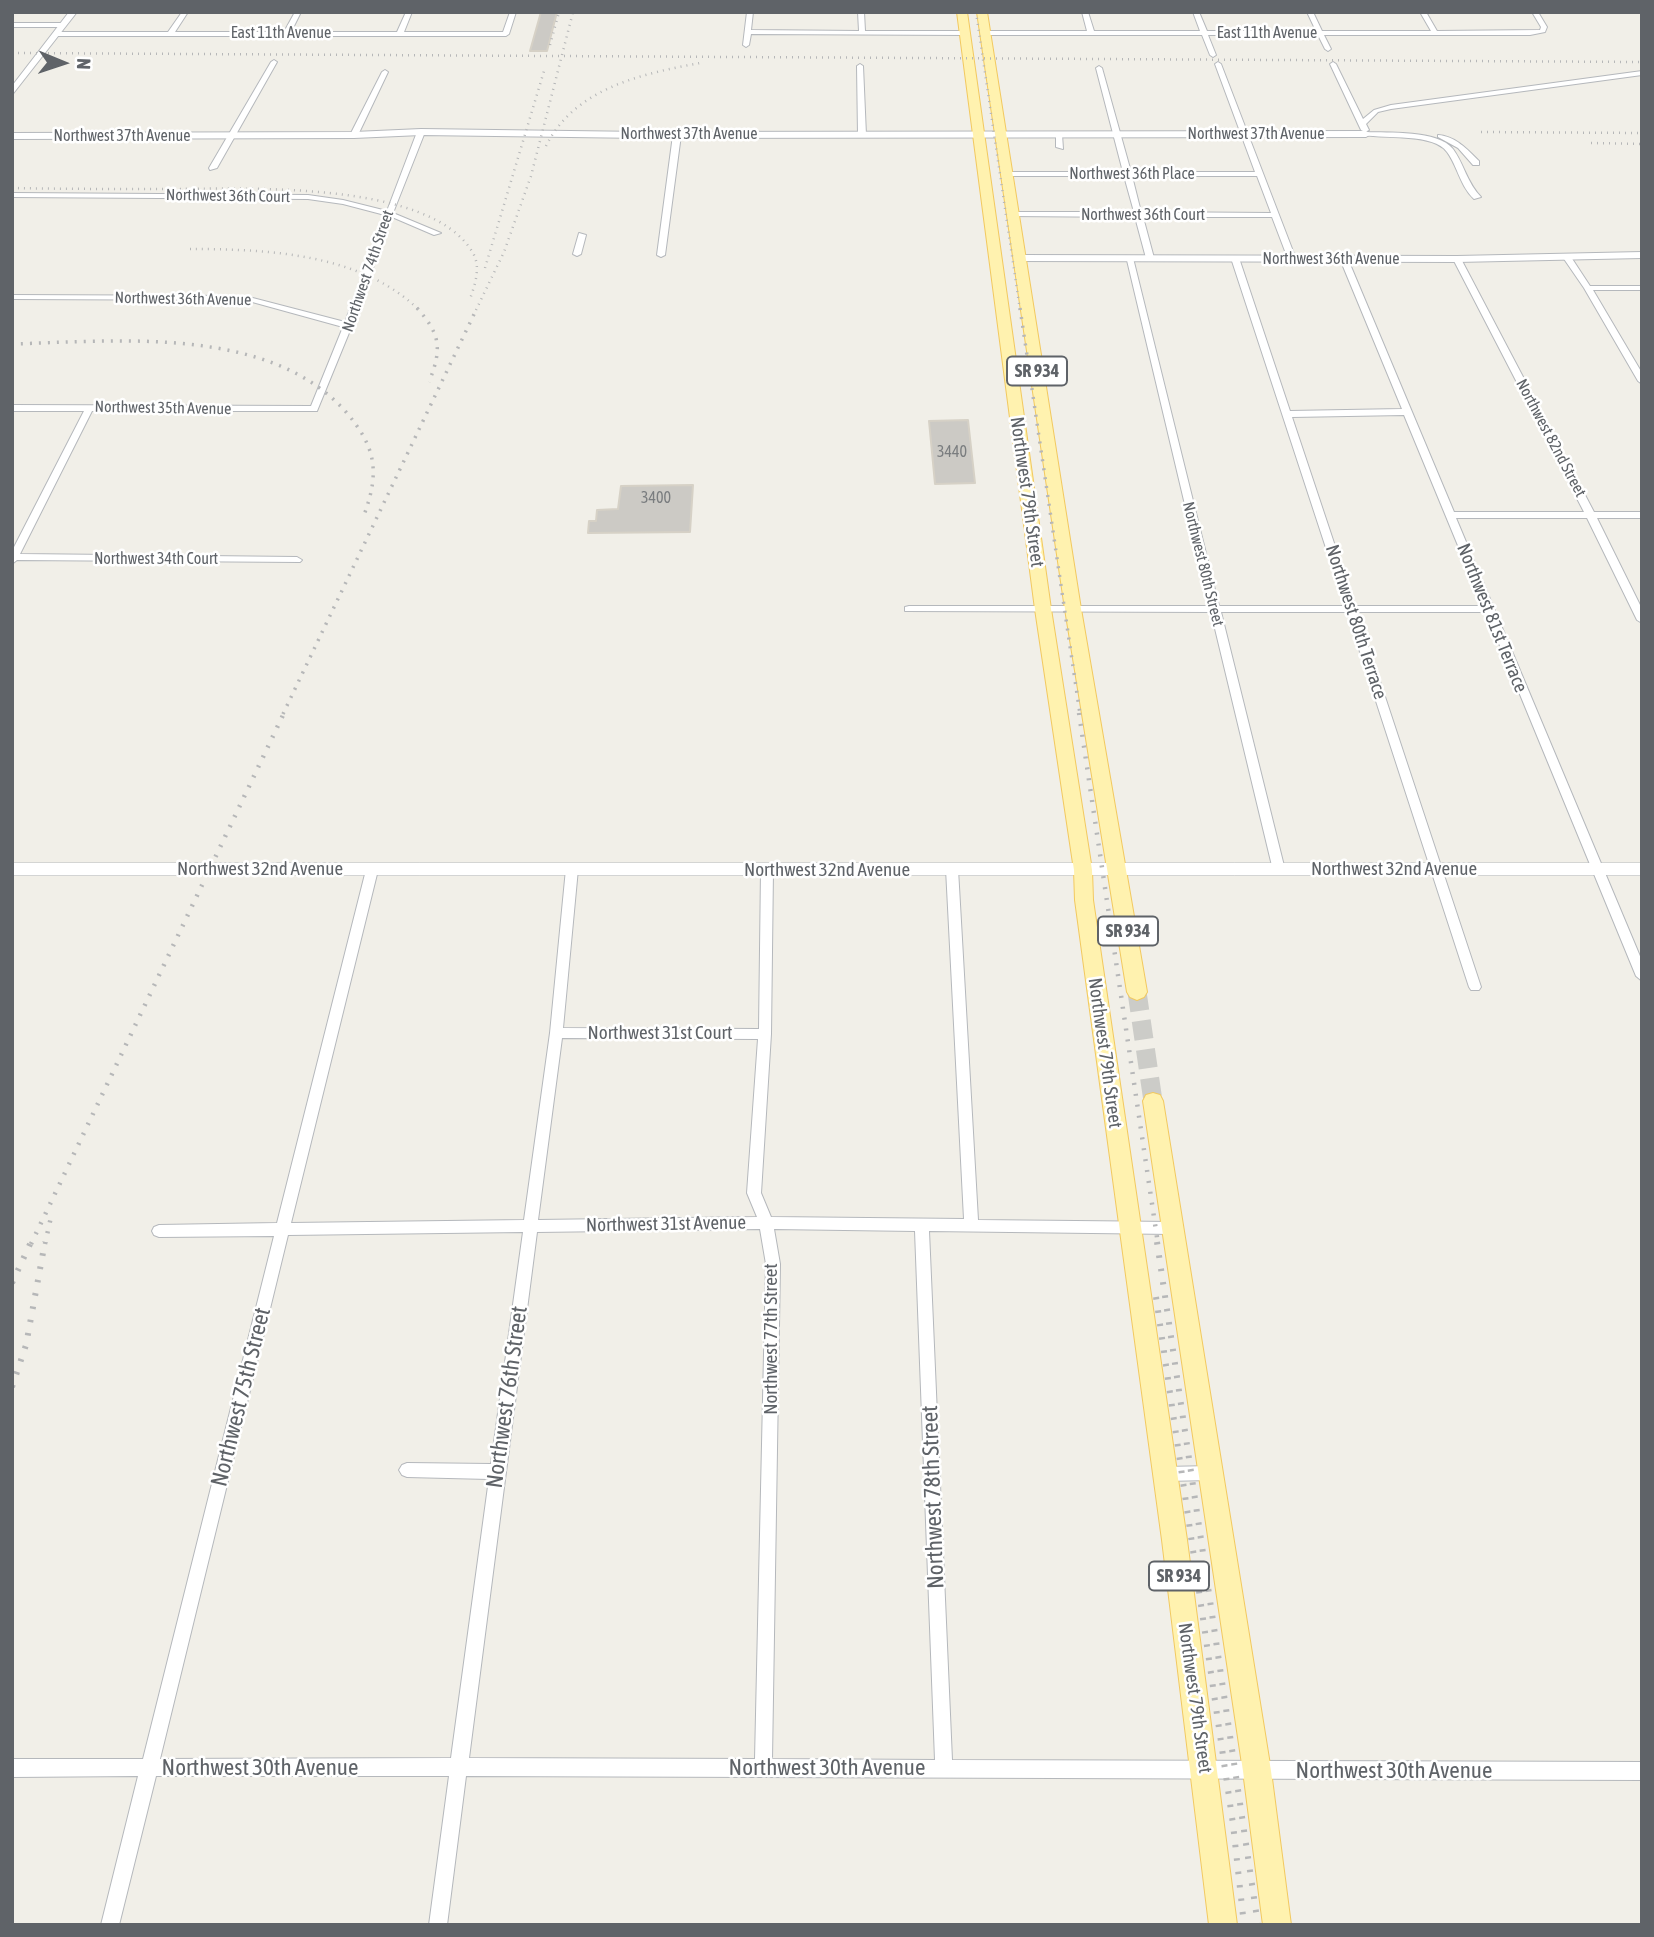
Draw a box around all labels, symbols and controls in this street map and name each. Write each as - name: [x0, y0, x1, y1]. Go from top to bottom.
- street label: East 11th Avenue: [231, 23, 331, 43]
- street label: East 11th Avenue: [1217, 23, 1317, 43]
- north arrow: [28, 28, 98, 98]
- text: N: [73, 58, 95, 70]
- street label: Northwest 37th Avenue: [621, 124, 757, 144]
- street label: Northwest 37th Avenue: [1188, 124, 1324, 144]
- street label: Northwest 37th Avenue: [54, 126, 190, 146]
- street label: Northwest 36th Place: [1069, 164, 1195, 184]
- street label: Northwest 36th Court: [166, 185, 290, 207]
- street label: Northwest 36th Court: [1081, 205, 1205, 225]
- street label: Northwest 74th Street: [338, 208, 398, 334]
- street label: Northwest 36th Avenue: [1263, 249, 1399, 269]
- street label: Northwest 36th Avenue: [114, 288, 252, 310]
- road number: SR 934: [1007, 356, 1067, 386]
- street label: Northwest 82nd Street: [1512, 376, 1590, 500]
- street label: Northwest 35th Avenue: [94, 397, 232, 419]
- street label: Northwest 79th Street: [1005, 415, 1049, 569]
- house number: 3440: [937, 442, 967, 462]
- house number: 3400: [641, 488, 671, 508]
- street label: Northwest 80th Street: [1178, 500, 1228, 628]
- street label: Northwest 81st Terrace: [1452, 540, 1532, 696]
- street label: Northwest 80th Terrace: [1320, 542, 1392, 702]
- street label: Northwest 34th Court: [94, 549, 218, 569]
- street label: Northwest 32nd Avenue: [177, 858, 343, 880]
- street label: Northwest 32nd Avenue: [1311, 858, 1477, 880]
- street label: Northwest 32nd Avenue: [744, 859, 910, 881]
- road number: SR 934: [1098, 916, 1158, 946]
- street label: Northwest 79th Street: [1083, 976, 1127, 1130]
- street label: Northwest 31st Court: [588, 1022, 732, 1044]
- street label: Northwest 31st Avenue: [586, 1211, 746, 1237]
- street label: Northwest 77th Street: [760, 1263, 782, 1415]
- street label: Northwest 76th Street: [481, 1304, 533, 1490]
- street label: Northwest 75th Street: [205, 1305, 277, 1489]
- street label: Northwest 78th Street: [916, 1405, 950, 1589]
- road number: SR 934: [1149, 1562, 1209, 1590]
- street label: Northwest 79th Street: [1173, 1621, 1217, 1775]
- street label: Northwest 30th Avenue: [162, 1754, 358, 1782]
- street label: Northwest 30th Avenue: [729, 1754, 925, 1782]
- street label: Northwest 30th Avenue: [1296, 1757, 1492, 1785]

